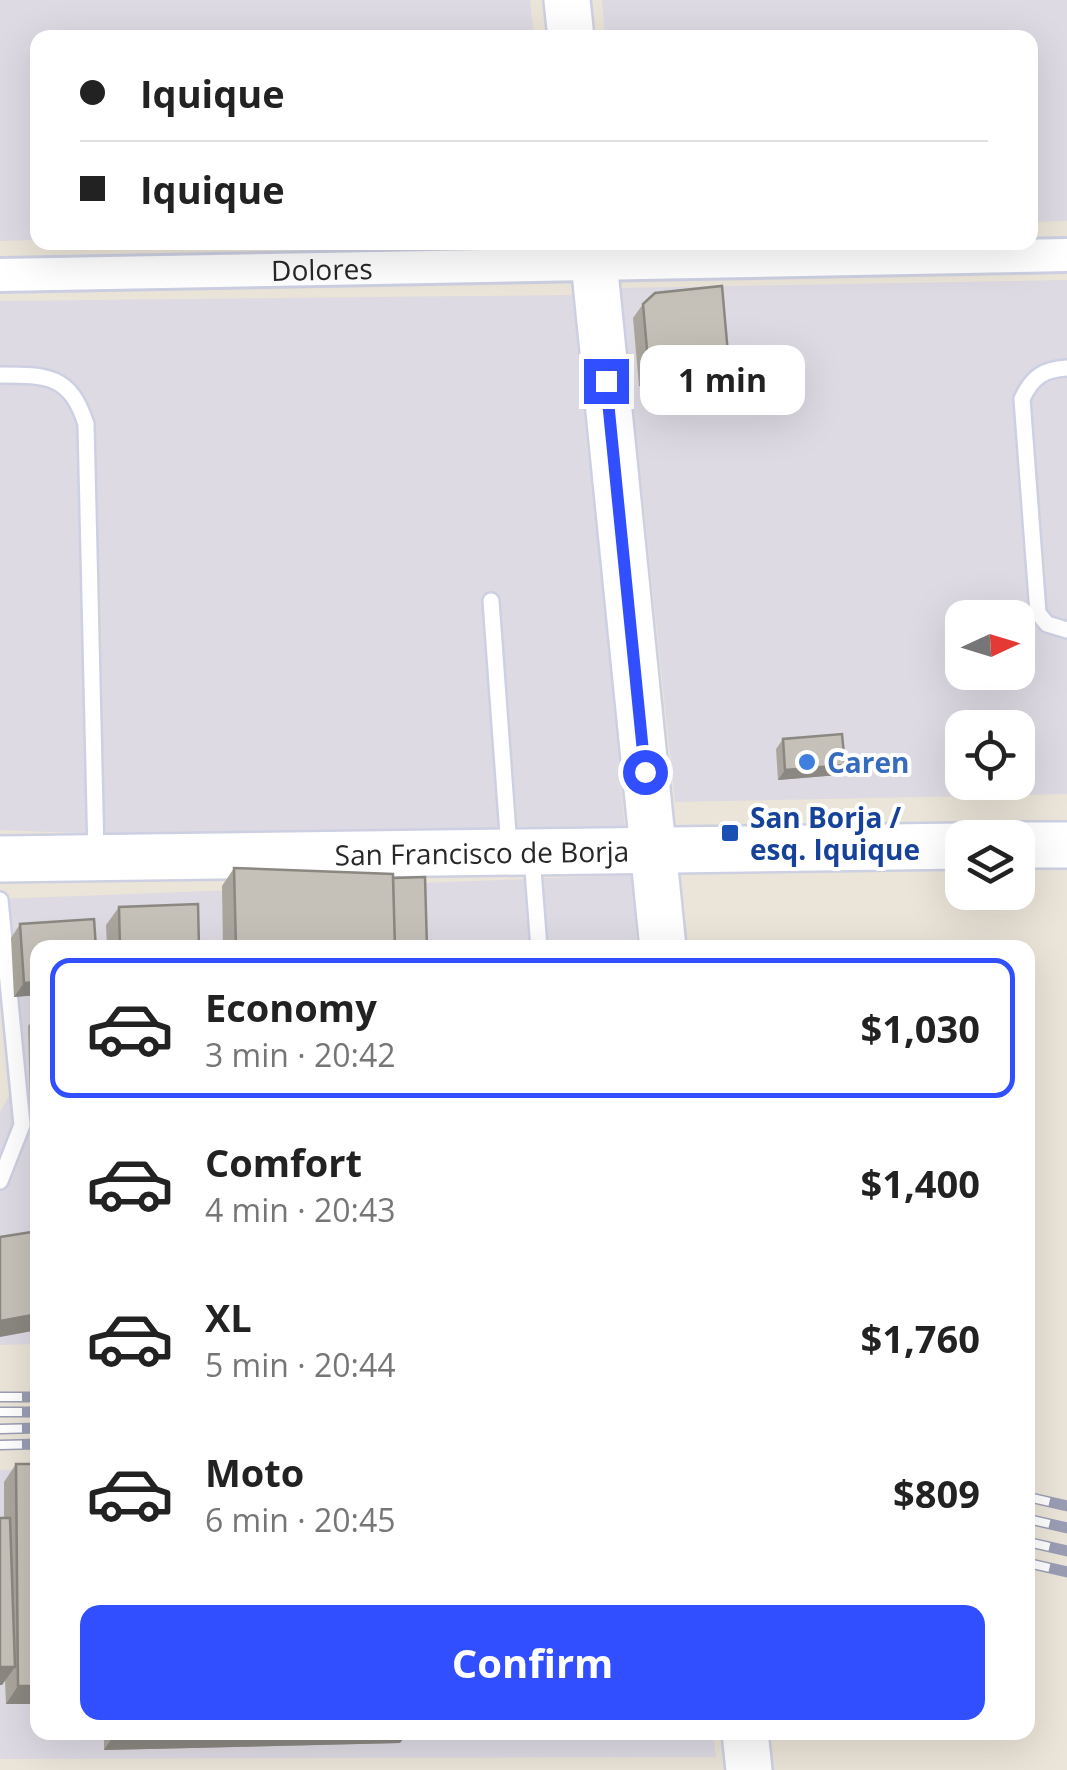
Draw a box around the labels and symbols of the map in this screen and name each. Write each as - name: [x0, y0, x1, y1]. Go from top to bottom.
- street label: Dolores: [271, 249, 373, 289]
- callout: 1 min: [641, 346, 806, 416]
- route end: [584, 359, 629, 404]
- north arrow: [945, 600, 1035, 690]
- place label: Caren: [827, 743, 909, 781]
- route start: [623, 750, 668, 795]
- marker: Caren: [796, 751, 818, 773]
- place label: San Borja / esq. Iquique: [750, 798, 920, 868]
- marker: San Borja / esq. Iquique: [719, 822, 741, 844]
- street label: San Francisco de Borja: [334, 831, 629, 873]

